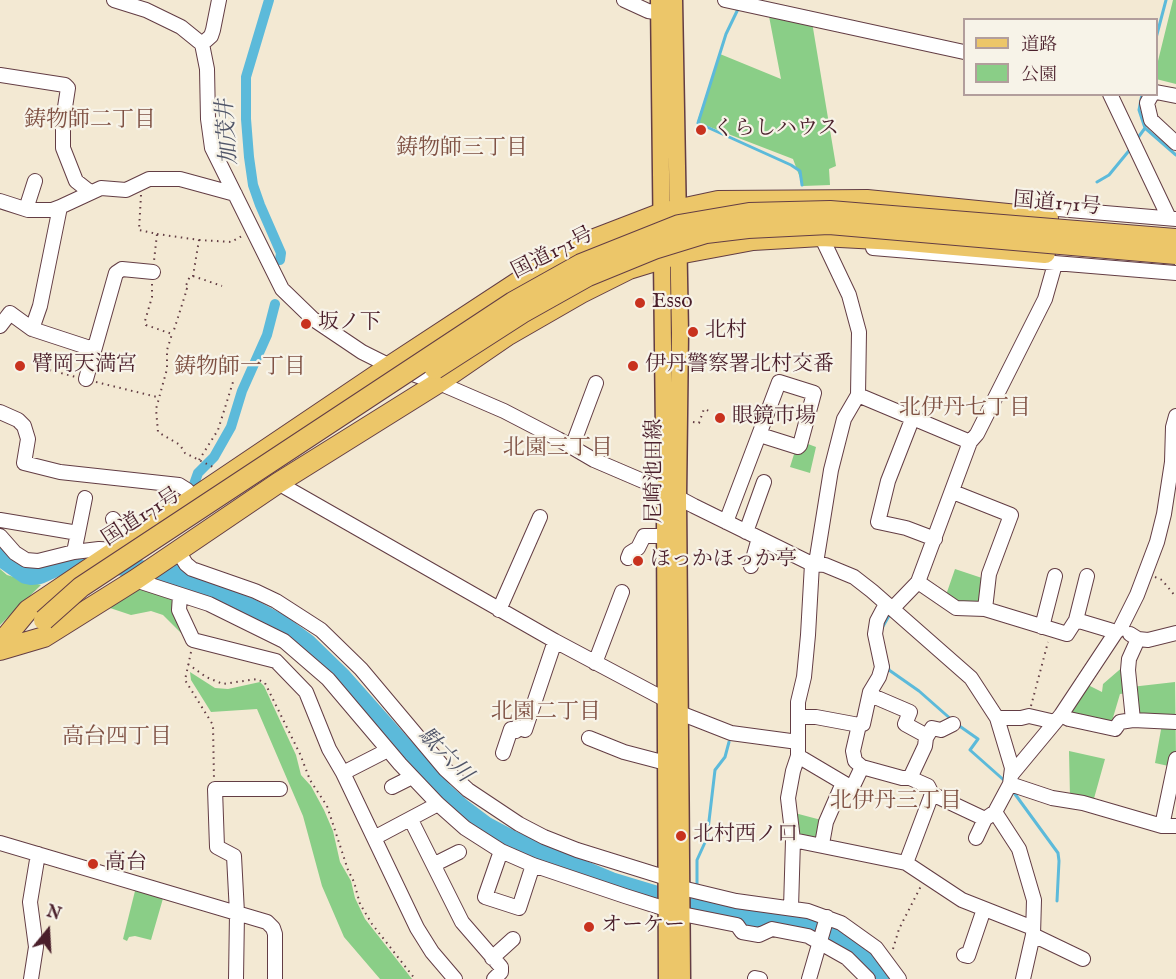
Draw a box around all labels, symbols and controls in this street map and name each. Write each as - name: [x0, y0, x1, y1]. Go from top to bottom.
- legend: [963, 18, 1158, 96]
- text: 道路: [1021, 34, 1057, 57]
- text: 公園: [1021, 64, 1057, 87]
- water label: 加茂井: [214, 98, 244, 166]
- district label: 鋳物師二丁目: [24, 108, 156, 134]
- place label: くらしハウス: [713, 117, 839, 143]
- marker: くらしハウス: [694, 123, 708, 137]
- district label: 鋳物師三丁目: [396, 136, 528, 162]
- street label: 国道171号: [1012, 189, 1102, 221]
- street label: 国道171号: [508, 223, 598, 285]
- place label: Esso: [652, 290, 693, 316]
- marker: Esso: [633, 296, 647, 310]
- place label: 坂ノ下: [318, 311, 381, 337]
- marker: 坂ノ下: [299, 317, 313, 331]
- place label: 北村: [705, 319, 747, 345]
- marker: 北村: [686, 325, 700, 339]
- place label: 臂岡天満宮: [32, 353, 137, 379]
- place label: 伊丹警察署北村交番: [645, 353, 834, 379]
- district label: 鋳物師一丁目: [174, 355, 306, 381]
- marker: 臂岡天満宮: [13, 359, 27, 373]
- marker: 伊丹警察署北村交番: [626, 359, 640, 373]
- district label: 北伊丹七丁目: [899, 396, 1031, 422]
- place label: 眼鏡市場: [732, 405, 816, 431]
- marker: 眼鏡市場: [713, 411, 727, 425]
- street label: 尼崎池田線: [643, 419, 669, 523]
- district label: 北園三丁目: [503, 436, 613, 462]
- street label: 国道171号: [98, 483, 186, 553]
- place label: ほっかほっか亭: [650, 548, 797, 574]
- marker: ほっかほっか亭: [631, 554, 645, 568]
- district label: 北園二丁目: [491, 700, 601, 726]
- water label: 駄六川: [412, 723, 476, 789]
- district label: 高台四丁目: [62, 725, 172, 751]
- district label: 北伊丹三丁目: [830, 789, 962, 815]
- place label: 北村西ノ口: [693, 823, 798, 849]
- marker: 北村西ノ口: [674, 829, 688, 843]
- place label: 高台: [105, 851, 147, 877]
- marker: 高台: [86, 857, 100, 871]
- north arrow: [18, 901, 78, 961]
- text: N: [44, 902, 63, 926]
- place label: オーケー: [601, 914, 685, 940]
- marker: オーケー: [582, 920, 596, 934]

